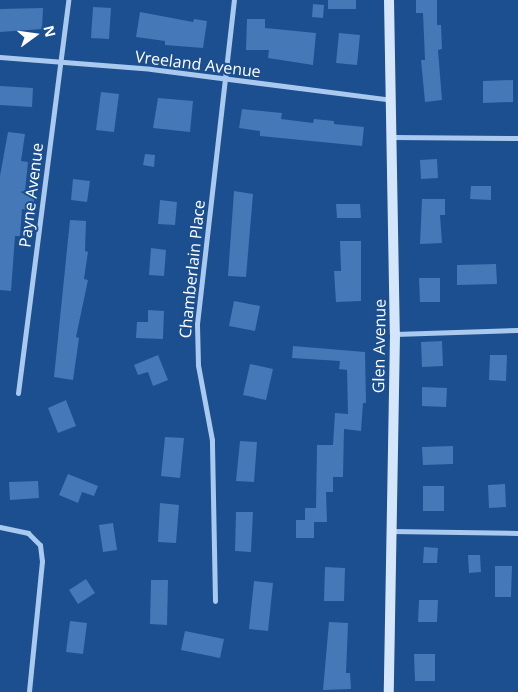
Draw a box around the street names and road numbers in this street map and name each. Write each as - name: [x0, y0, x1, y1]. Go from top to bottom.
- street label: Vreeland Avenue: [134, 47, 262, 81]
- street label: Payne Avenue: [15, 142, 47, 248]
- street label: Chamberlain Place: [175, 199, 209, 339]
- street label: Glen Avenue: [369, 299, 389, 393]

